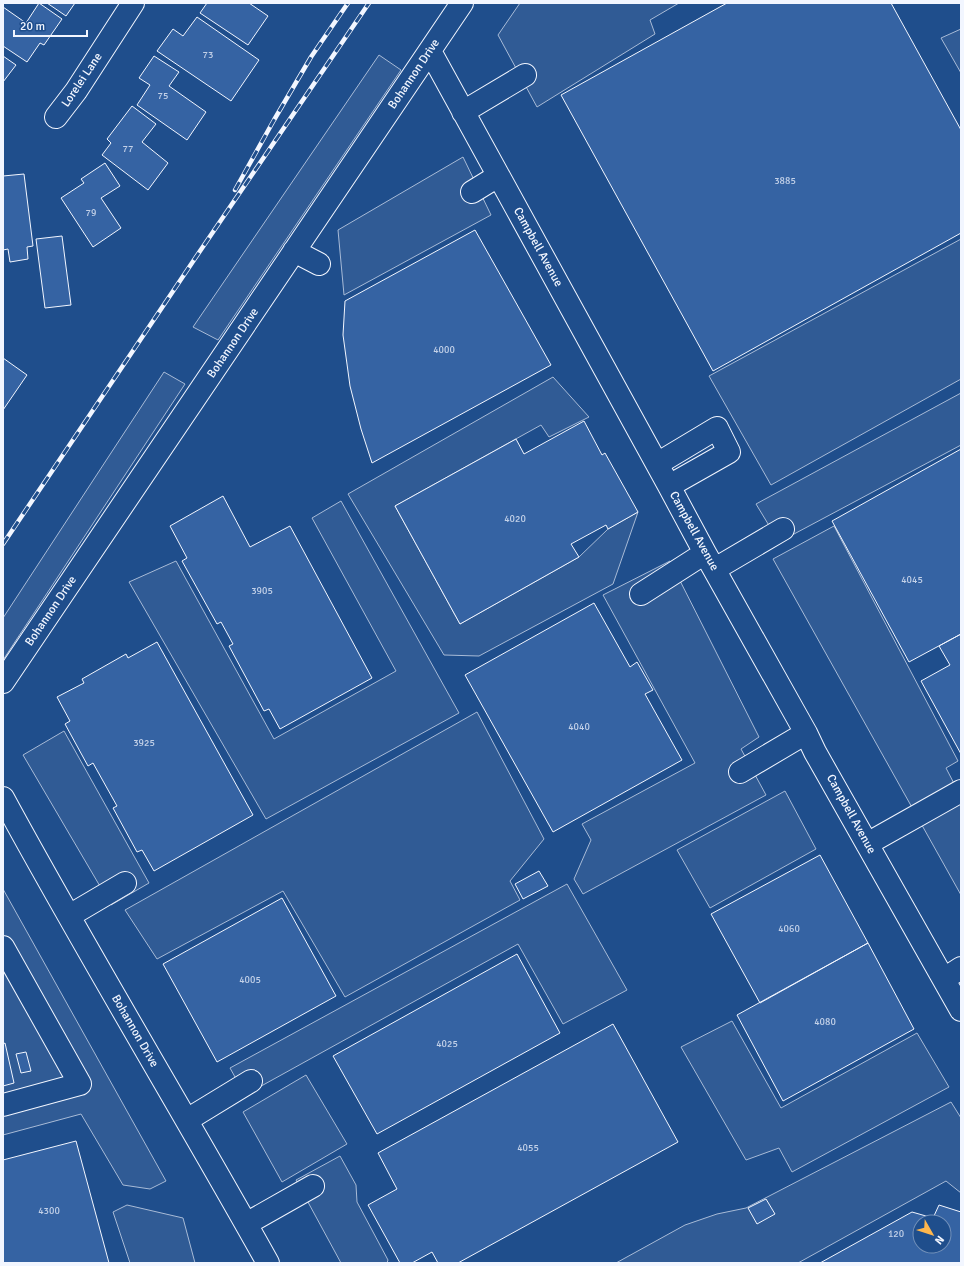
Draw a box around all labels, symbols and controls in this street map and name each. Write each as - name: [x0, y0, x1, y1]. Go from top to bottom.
- scale bar: [14, 12, 87, 38]
- text: 20 m: [20, 19, 45, 34]
- street label: Bohannon Drive: [385, 36, 443, 112]
- house number: 73: [203, 49, 213, 61]
- street label: Lorelei Lane: [58, 50, 106, 110]
- house number: 75: [158, 90, 168, 102]
- house number: 77: [123, 143, 133, 155]
- house number: 3885: [774, 175, 796, 187]
- street label: Campbell Avenue: [510, 205, 566, 289]
- house number: 79: [86, 207, 96, 219]
- street label: Bohannon Drive: [204, 305, 262, 381]
- house number: 4000: [433, 344, 455, 356]
- street label: Campbell Avenue: [666, 489, 722, 573]
- house number: 4020: [504, 513, 526, 525]
- street label: Bohannon Drive: [22, 573, 80, 649]
- house number: 4045: [901, 574, 923, 586]
- house number: 3905: [251, 585, 273, 597]
- house number: 4040: [568, 721, 590, 733]
- house number: 3925: [133, 737, 155, 749]
- street label: Campbell Avenue: [823, 772, 879, 856]
- house number: 4060: [778, 923, 800, 935]
- house number: 4005: [239, 974, 261, 986]
- street label: Bohannon Drive: [108, 992, 162, 1070]
- house number: 4080: [814, 1016, 836, 1028]
- house number: 4025: [436, 1038, 458, 1050]
- house number: 4055: [517, 1142, 539, 1154]
- house number: 4300: [38, 1205, 60, 1217]
- north arrow: [912, 1214, 952, 1254]
- house number: 120: [888, 1228, 904, 1240]
- text: N: [932, 1233, 947, 1247]

